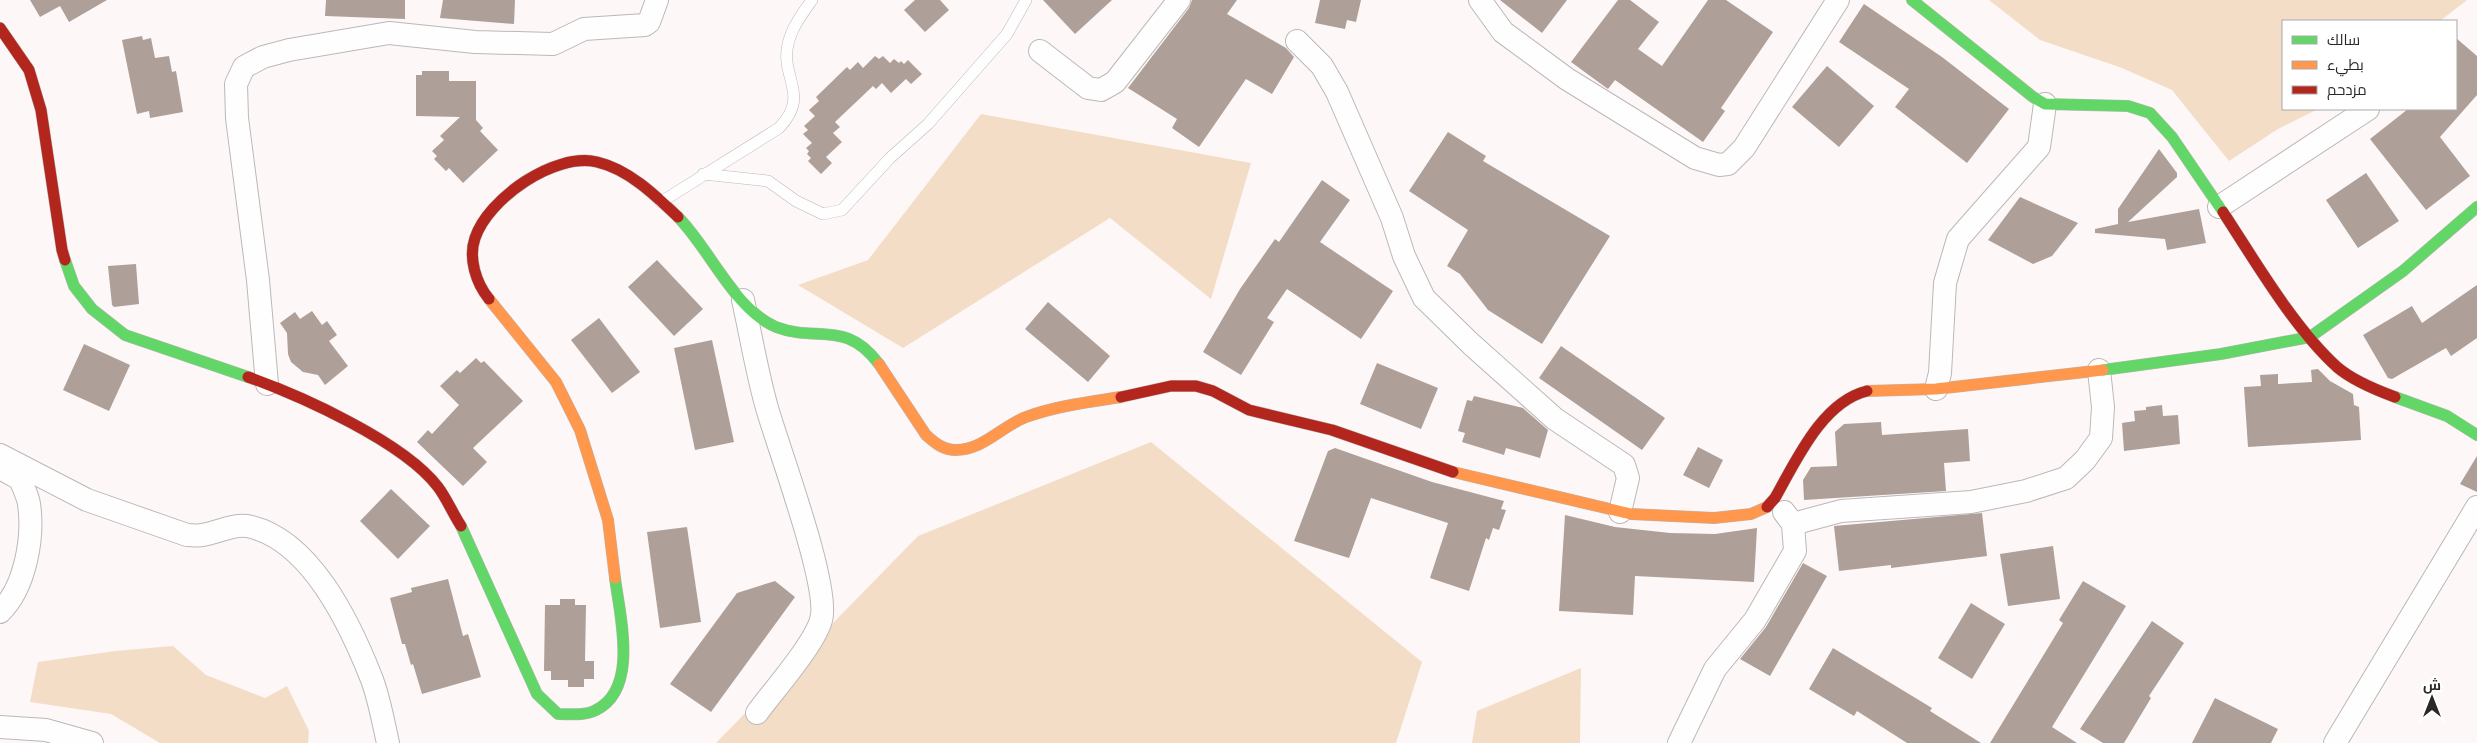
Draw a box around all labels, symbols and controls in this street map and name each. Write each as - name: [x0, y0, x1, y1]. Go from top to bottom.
- legend: [2282, 20, 2457, 110]
- text: سالك: [2327, 29, 2360, 50]
- text: بطيء: [2327, 54, 2364, 77]
- text: مزدحم: [2327, 79, 2367, 100]
- north arrow: [2407, 673, 2457, 723]
- text: ش: [2423, 675, 2441, 694]

